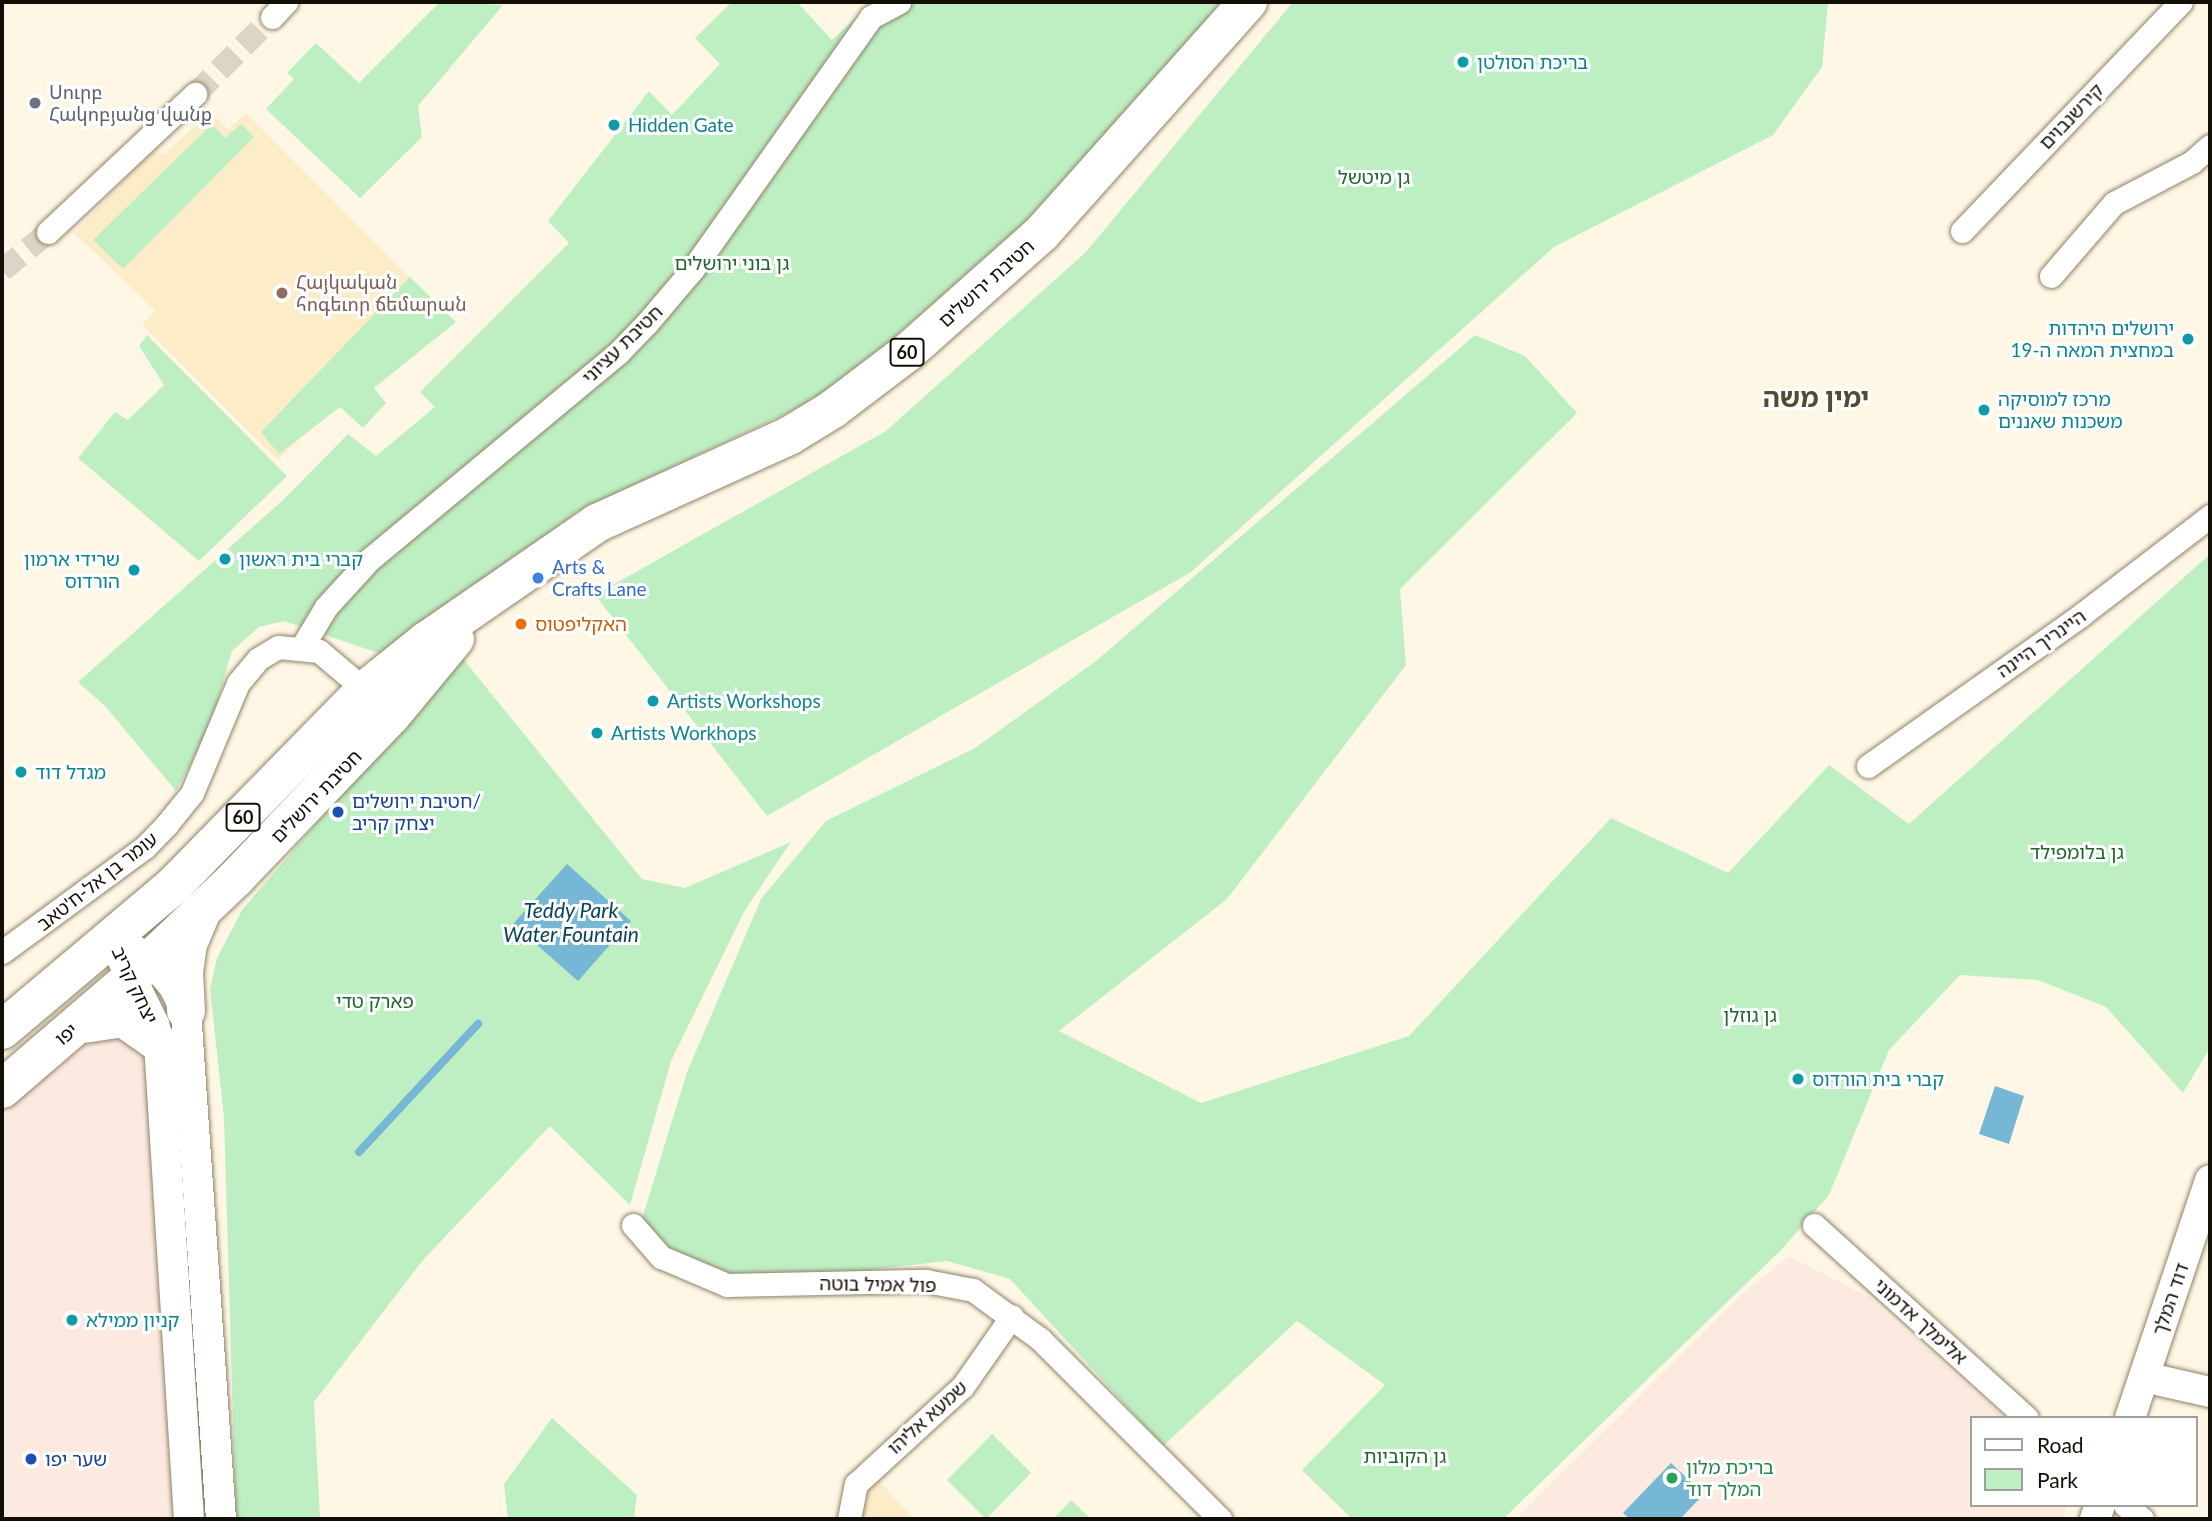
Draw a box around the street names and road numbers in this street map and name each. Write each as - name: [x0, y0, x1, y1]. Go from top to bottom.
- street label: קירשנבוים: [2034, 78, 2108, 154]
- street label: חטיבת ירושלים: [934, 234, 1038, 332]
- street label: חטיבת עציוני: [577, 300, 667, 388]
- road number: 60: [890, 338, 925, 366]
- street label: היינריך היינה: [1992, 604, 2090, 682]
- street label: חטיבת ירושלים: [266, 745, 366, 847]
- road number: 60: [226, 802, 260, 832]
- street label: עומר בן אל-ח'טאב: [32, 827, 162, 935]
- street label: יצחק קריב: [107, 943, 163, 1027]
- street label: יפו: [50, 1018, 82, 1050]
- street label: דוד המלך: [2147, 1260, 2193, 1338]
- street label: פול אמיל בוטה: [819, 1272, 937, 1296]
- street label: אלימלך אדמוני: [1870, 1273, 1972, 1369]
- street label: שמעא אליהו: [883, 1375, 971, 1459]

